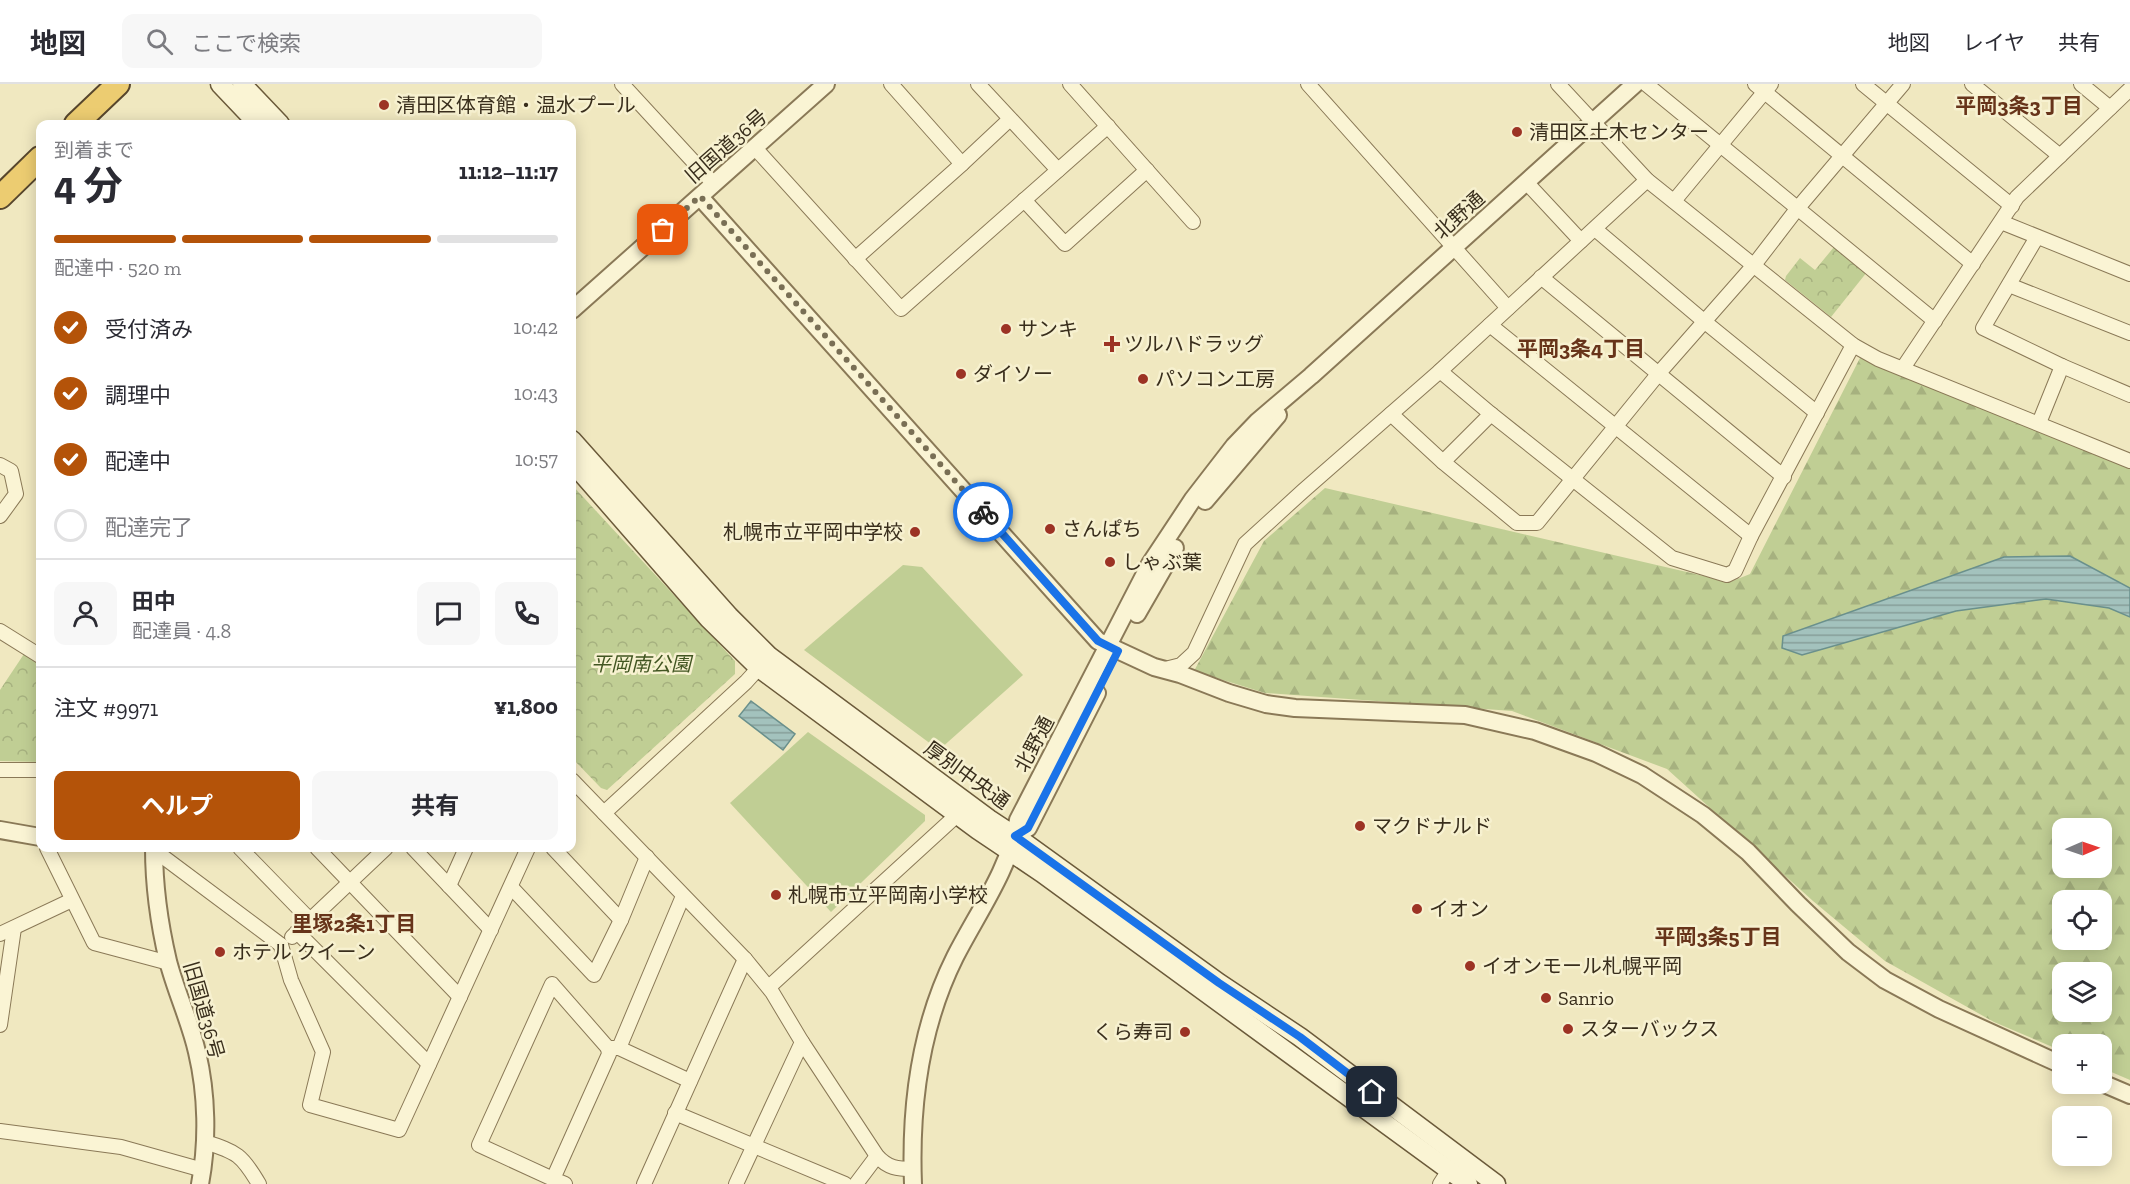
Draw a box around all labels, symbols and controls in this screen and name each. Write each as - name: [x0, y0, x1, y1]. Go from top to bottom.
- search box: [122, 14, 542, 68]
- icon: search: [143, 25, 176, 58]
- text: 地図: [30, 27, 86, 60]
- text: ここで検索: [191, 30, 301, 57]
- text: 地図: [1888, 30, 1930, 55]
- text: レイヤ: [1963, 30, 2025, 55]
- text: 共有: [2058, 30, 2100, 55]
- place label: 清田区体育館・温水プール: [396, 93, 636, 117]
- district label: 平岡3条3丁目: [1955, 93, 2083, 118]
- marker: 清田区体育館・温水プール: [377, 98, 391, 112]
- street label: 旧国道36号: [680, 104, 772, 188]
- place label: 清田区土木センター: [1529, 120, 1709, 144]
- marker: 清田区土木センター: [1510, 125, 1524, 139]
- text: 到着まで: [54, 138, 134, 162]
- text: 11:12–11:17: [459, 158, 558, 185]
- text: 4 分: [54, 162, 123, 209]
- street label: 北野通: [1429, 186, 1489, 244]
- pin: [637, 204, 688, 255]
- icon: bag: [646, 213, 679, 246]
- text: 配達中 · 520 m: [54, 256, 181, 280]
- icon: check: [54, 311, 87, 344]
- text: 10:42: [513, 315, 558, 339]
- text: 受付済み: [105, 316, 193, 343]
- place label: サンキ: [1018, 317, 1078, 341]
- marker: サンキ: [999, 322, 1013, 336]
- place label: ツルハドラッグ: [1124, 332, 1264, 356]
- district label: 平岡3条4丁目: [1517, 336, 1645, 361]
- marker: ツルハドラッグ: [1105, 337, 1119, 351]
- place label: ダイソー: [973, 362, 1053, 386]
- marker: ダイソー: [954, 367, 968, 381]
- place label: パソコン工房: [1155, 367, 1275, 391]
- marker: パソコン工房: [1136, 372, 1150, 386]
- icon: check: [54, 377, 87, 410]
- text: 10:43: [514, 381, 558, 405]
- text: 調理中: [105, 382, 171, 409]
- icon: check: [54, 443, 87, 476]
- text: 10:57: [515, 447, 558, 471]
- text: 配達中: [105, 448, 171, 475]
- courier: [953, 482, 1013, 542]
- icon: bike: [967, 496, 1000, 529]
- text: 配達完了: [105, 514, 193, 541]
- place label: さんぱち: [1062, 517, 1142, 541]
- place label: 札幌市立平岡中学校: [723, 520, 903, 544]
- marker: さんぱち: [1043, 522, 1057, 536]
- marker: 札幌市立平岡中学校: [908, 525, 922, 539]
- place label: しゃぶ葉: [1122, 550, 1202, 574]
- marker: しゃぶ葉: [1103, 555, 1117, 569]
- button: person: [54, 582, 117, 645]
- button: chat: [417, 582, 480, 645]
- button: phone: [495, 582, 558, 645]
- text: 田中: [132, 588, 176, 615]
- text: 配達員 · 4.8: [132, 619, 231, 643]
- park label: 平岡南公園: [591, 652, 694, 676]
- text: ¥1,800: [494, 693, 558, 720]
- text: 注文 #9971: [54, 695, 158, 722]
- street label: 北野通: [1009, 712, 1059, 776]
- street label: 厚別中央通: [919, 736, 1015, 814]
- button: ヘルプ: [54, 771, 300, 840]
- button: 共有: [312, 771, 558, 840]
- place label: マクドナルド: [1372, 814, 1492, 838]
- north arrow: [2052, 818, 2112, 878]
- map controls: [2052, 818, 2112, 1166]
- marker: マクドナルド: [1353, 819, 1367, 833]
- place label: 札幌市立平岡南小学校: [788, 883, 988, 907]
- marker: 札幌市立平岡南小学校: [769, 888, 783, 902]
- button: locate: [2052, 890, 2112, 950]
- place label: イオン: [1429, 897, 1489, 921]
- marker: イオン: [1410, 902, 1424, 916]
- district label: 里塚2条1丁目: [292, 911, 416, 936]
- district label: 平岡3条5丁目: [1654, 924, 1782, 949]
- place label: ホテル クイーン: [232, 940, 376, 964]
- marker: ホテル クイーン: [213, 945, 227, 959]
- place label: イオンモール札幌平岡: [1482, 954, 1682, 978]
- street label: 旧国道36号: [179, 958, 229, 1062]
- marker: イオンモール札幌平岡: [1463, 959, 1477, 973]
- button: layers: [2052, 962, 2112, 1022]
- place label: Sanrio: [1558, 986, 1614, 1010]
- marker: Sanrio: [1539, 991, 1553, 1005]
- place label: スターバックス: [1580, 1017, 1719, 1041]
- place label: くら寿司: [1093, 1020, 1173, 1044]
- marker: スターバックス: [1561, 1022, 1575, 1036]
- marker: くら寿司: [1178, 1025, 1192, 1039]
- button: +: [2052, 1034, 2112, 1094]
- pin: [1346, 1066, 1397, 1117]
- icon: home: [1355, 1075, 1388, 1108]
- button: −: [2052, 1106, 2112, 1166]

